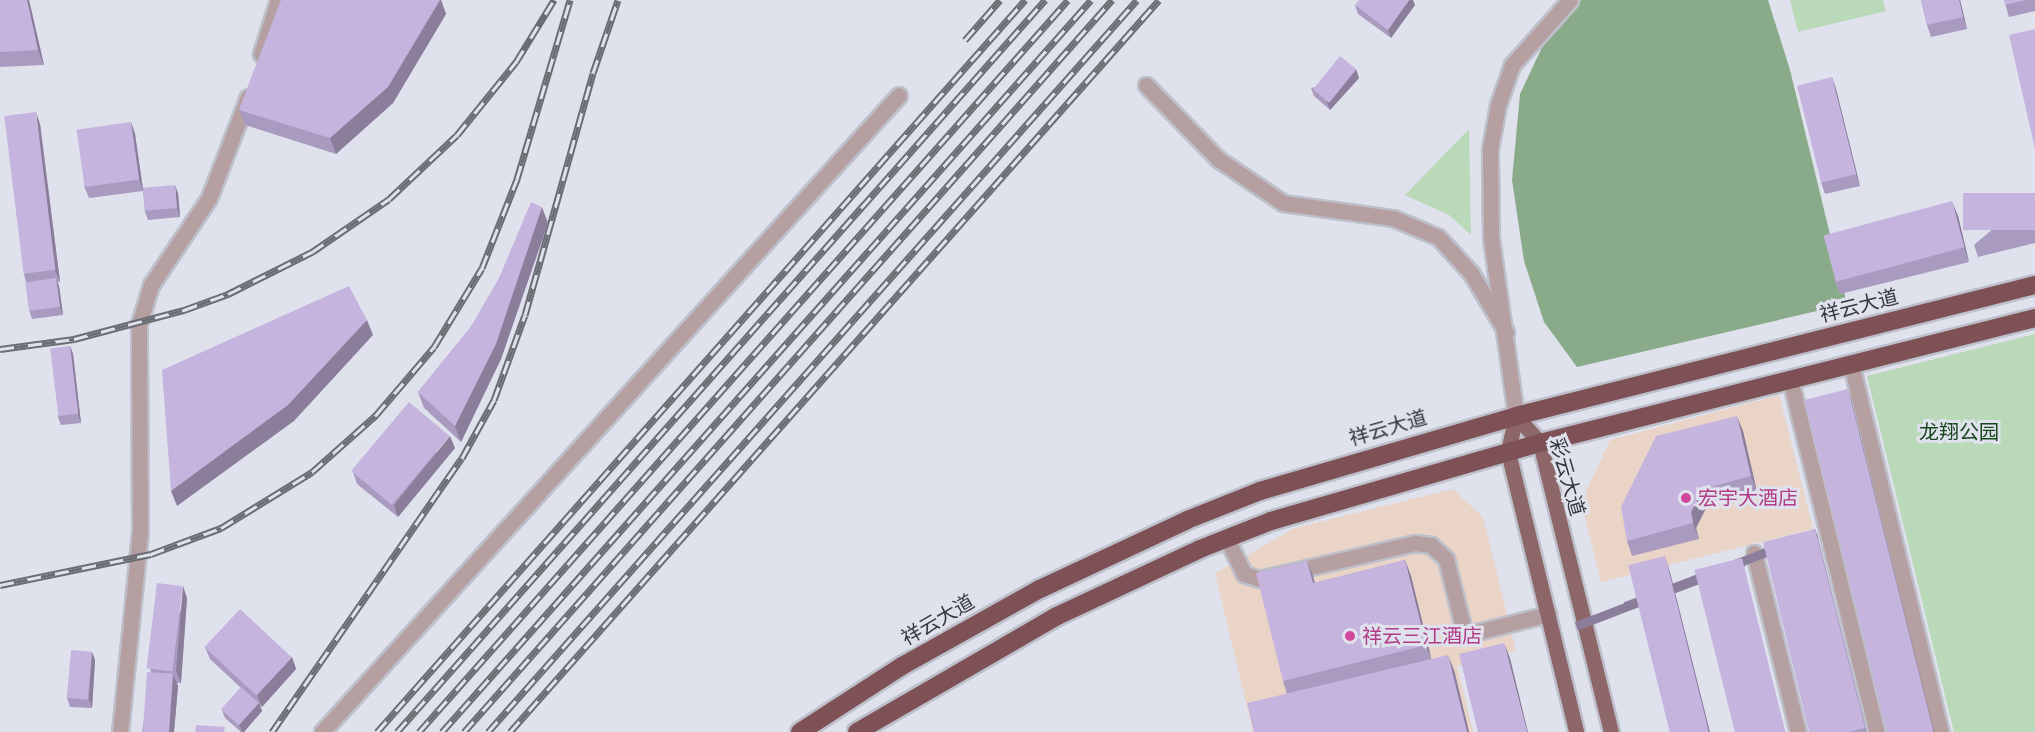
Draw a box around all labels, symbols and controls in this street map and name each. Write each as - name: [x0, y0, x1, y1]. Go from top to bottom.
- street label: 祥云大道: [1817, 285, 1901, 327]
- street label: 祥云大道: [1346, 405, 1430, 451]
- park label: 龙翔公园: [1919, 420, 1999, 444]
- street label: 彩云大道: [1544, 435, 1590, 519]
- place label: 宏宇大酒店: [1698, 486, 1798, 510]
- marker: 宏宇大酒店: [1679, 491, 1693, 505]
- street label: 祥云大道: [897, 590, 979, 650]
- place label: 祥云三江酒店: [1362, 624, 1482, 648]
- marker: 祥云三江酒店: [1343, 629, 1357, 643]

